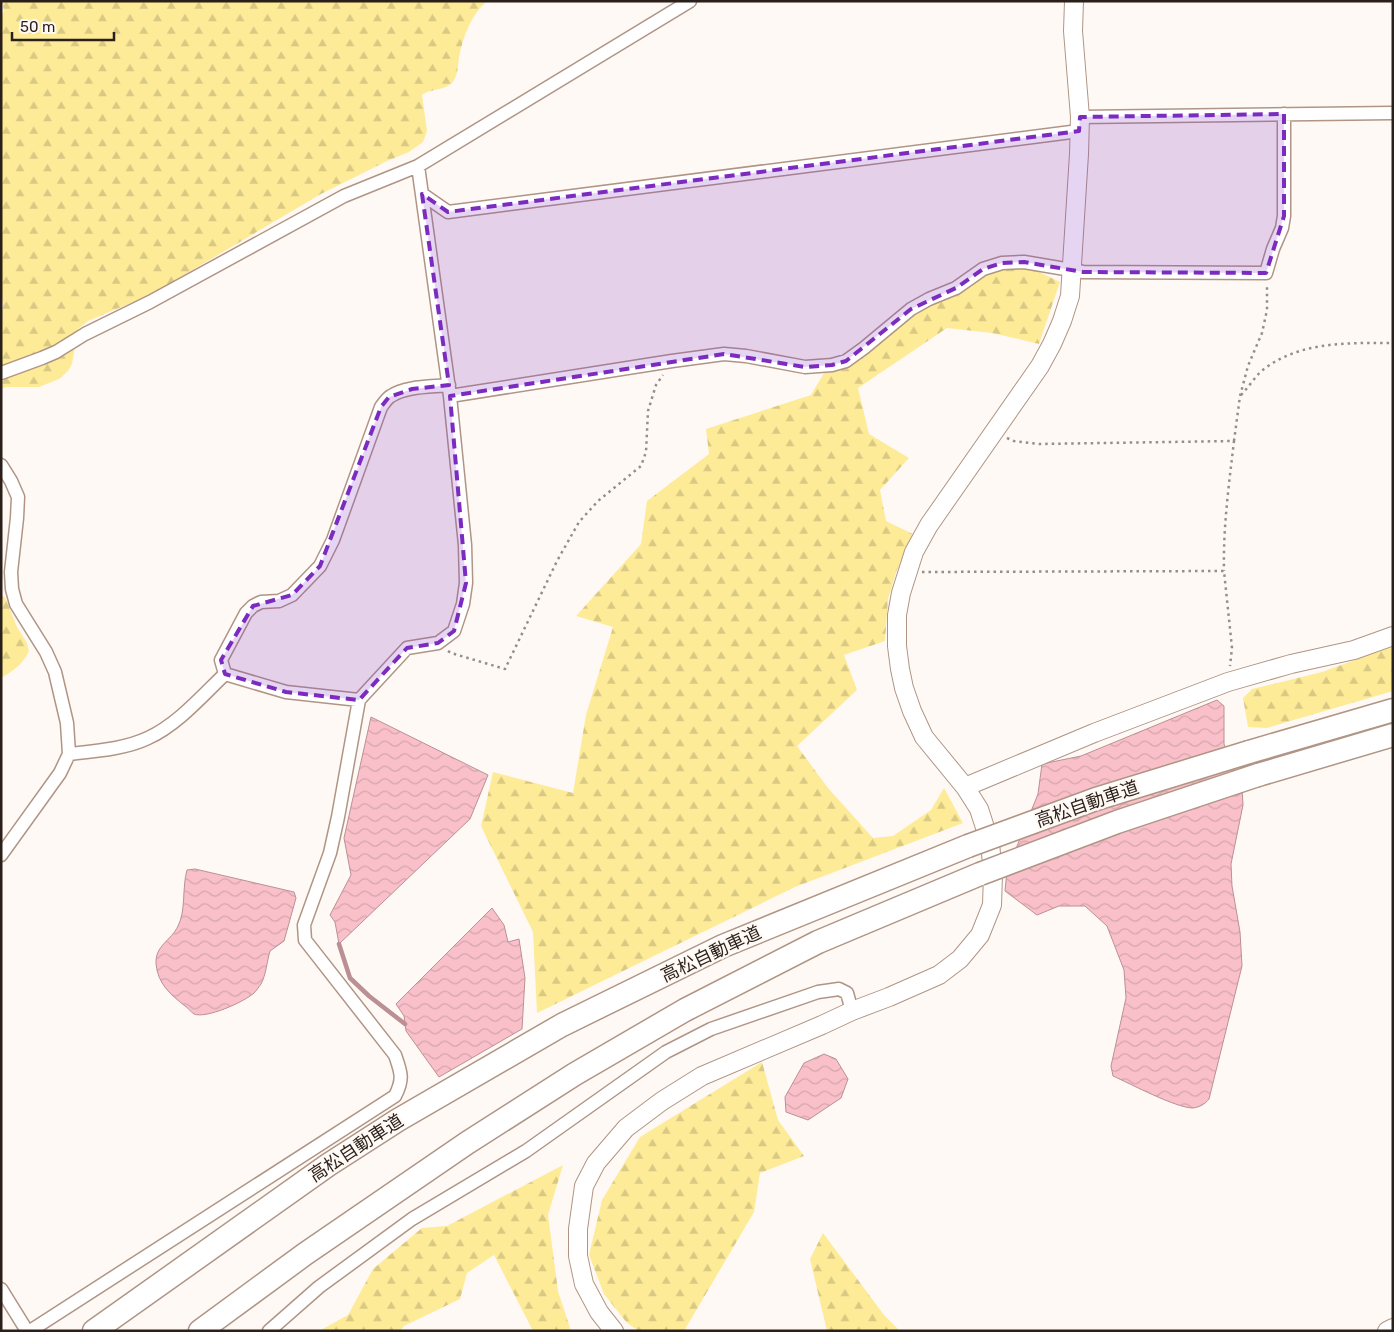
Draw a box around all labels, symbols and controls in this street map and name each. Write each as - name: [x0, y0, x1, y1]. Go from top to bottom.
- scale bar: [12, 10, 115, 42]
- text: 50 m: [20, 18, 55, 36]
- street label: 高松自動車道: [1032, 776, 1142, 832]
- street label: 高松自動車道: [657, 921, 765, 987]
- street label: 高松自動車道: [305, 1109, 407, 1187]

